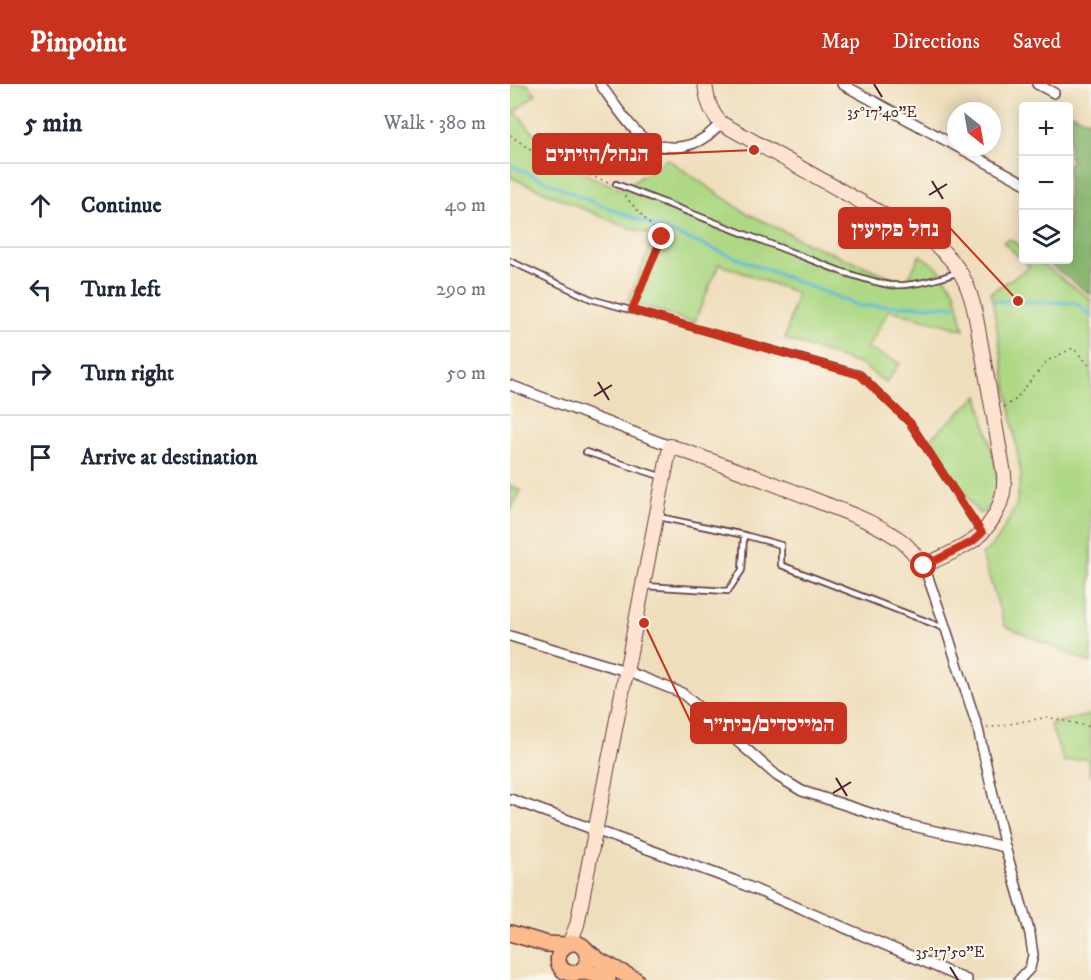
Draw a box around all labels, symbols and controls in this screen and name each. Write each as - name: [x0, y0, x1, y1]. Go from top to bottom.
- text: Pinpoint: [30, 25, 126, 60]
- text: Map: [821, 29, 860, 55]
- text: Directions: [893, 29, 980, 55]
- text: Saved: [1013, 29, 1061, 55]
- north arrow: [947, 102, 1001, 156]
- map controls: [1019, 102, 1073, 264]
- button: +: [1019, 102, 1073, 156]
- text: 35°17'40"E: [847, 103, 917, 122]
- text: 5 min: [24, 107, 82, 140]
- text: Walk · 380 m: [384, 111, 486, 136]
- callout: הנחל/הזיתים: [533, 134, 661, 174]
- text: הנחל/הזיתים: [545, 141, 649, 168]
- button: −: [1019, 156, 1073, 210]
- icon: ahead: [24, 189, 57, 222]
- text: Continue: [81, 192, 162, 219]
- text: 40 m: [444, 193, 486, 218]
- callout: נחל פקיעין: [839, 208, 950, 248]
- button: layers: [1019, 210, 1073, 264]
- text: נחל פקיעין: [851, 216, 939, 243]
- route end: [648, 223, 674, 249]
- icon: left: [24, 273, 57, 306]
- text: Turn left: [81, 276, 161, 303]
- text: 290 m: [436, 277, 486, 302]
- icon: right: [24, 357, 57, 390]
- text: Turn right: [81, 360, 174, 387]
- text: 50 m: [446, 361, 486, 386]
- icon: arrive: [24, 441, 57, 474]
- text: Arrive at destination: [81, 444, 258, 471]
- route start: [910, 552, 936, 578]
- callout: המייסדים/בית״ר: [691, 703, 846, 743]
- text: המייסדים/בית״ר: [703, 711, 835, 738]
- text: 35°17'50"E: [916, 943, 985, 962]

